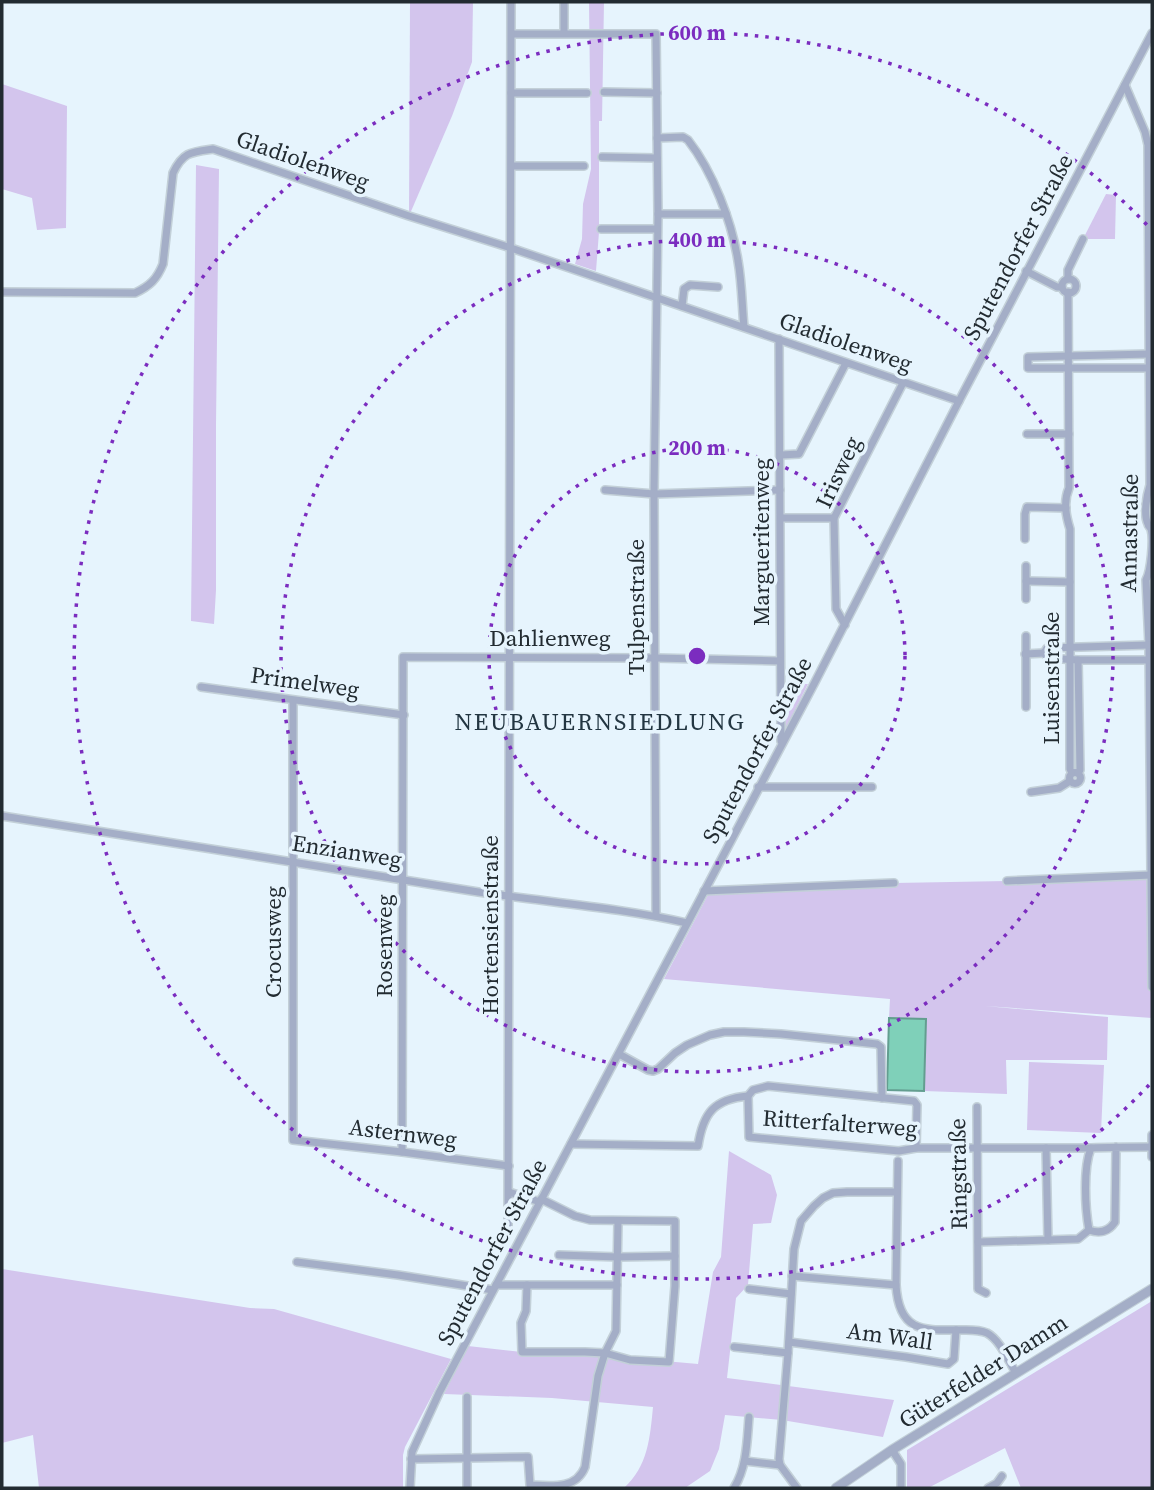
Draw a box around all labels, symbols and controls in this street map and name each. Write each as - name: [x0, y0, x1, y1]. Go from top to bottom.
- text: 600 m: [668, 18, 726, 47]
- street label: Gladiolenweg: [232, 122, 374, 198]
- street label: Sputendorfer Straße: [955, 148, 1081, 346]
- text: 400 m: [668, 225, 726, 254]
- street label: Gladiolenweg: [775, 304, 917, 380]
- street label: Irisweg: [807, 431, 869, 513]
- text: 200 m: [668, 433, 726, 462]
- street label: Margueritenweg: [745, 458, 777, 626]
- street label: Annastraße: [1112, 473, 1146, 593]
- street label: Tulpenstraße: [620, 539, 652, 675]
- street label: Luisenstraße: [1035, 611, 1067, 745]
- street label: Dahlienweg: [489, 622, 611, 654]
- centre of rings: [685, 644, 709, 668]
- street label: Sputendorfer Straße: [694, 651, 820, 849]
- street label: Primelweg: [249, 659, 362, 705]
- district label: NEUBAUERNSIEDLUNG: [454, 705, 746, 738]
- street label: Enzianweg: [290, 827, 404, 875]
- street label: Hortensienstraße: [474, 835, 506, 1015]
- street label: Crocusweg: [257, 886, 289, 998]
- street label: Rosenweg: [368, 894, 400, 998]
- street label: Ritterfalterweg: [762, 1102, 919, 1144]
- street label: Asternweg: [347, 1111, 459, 1155]
- street label: Ringstraße: [941, 1118, 975, 1230]
- street label: Sputendorfer Straße: [429, 1153, 555, 1351]
- street label: Güterfelder Damm: [893, 1306, 1074, 1436]
- street label: Am Wall: [845, 1314, 935, 1358]

